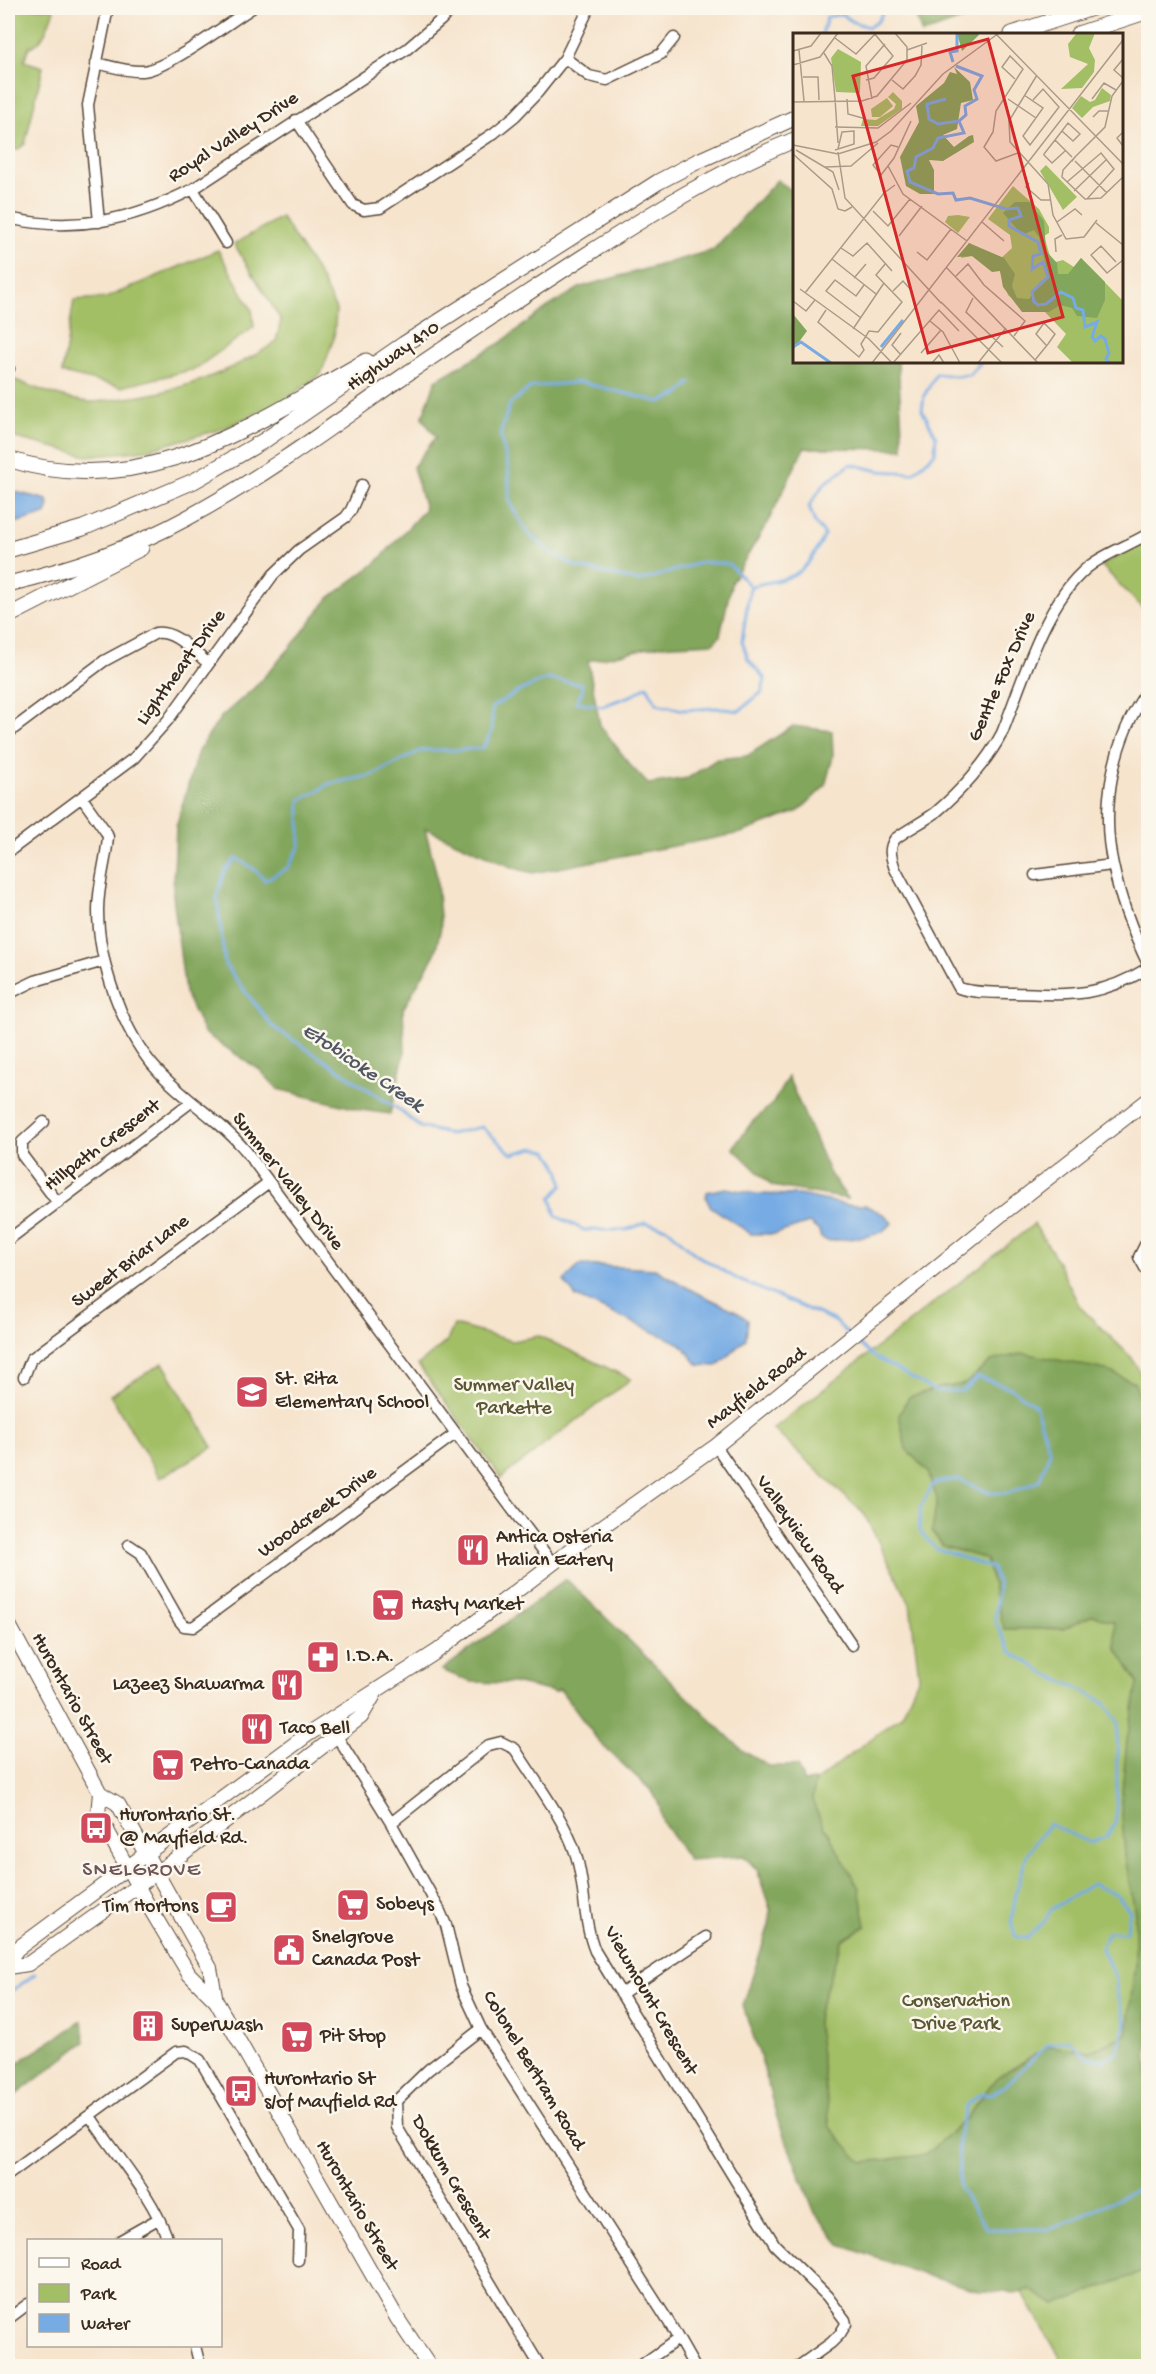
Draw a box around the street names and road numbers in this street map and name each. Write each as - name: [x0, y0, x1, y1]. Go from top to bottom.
- street label: Royal Valley Drive: [165, 87, 304, 189]
- street label: Highway 410: [343, 317, 445, 397]
- street label: Lightheart Drive: [132, 605, 232, 730]
- street label: Gentle Fox Drive: [964, 608, 1042, 745]
- street label: Hillpath Crescent: [40, 1094, 167, 1197]
- street label: Summer Valley Drive: [226, 1108, 348, 1256]
- street label: Sweet Briar Lane: [68, 1210, 195, 1314]
- street label: Mayfield Road: [703, 1342, 813, 1435]
- street label: Woodcreek Drive: [254, 1462, 382, 1564]
- street label: Valleyview Road: [749, 1471, 849, 1600]
- street label: Hurontario Street: [25, 1629, 118, 1770]
- street label: Viewmount Crescent: [598, 1922, 703, 2081]
- street label: Colonel Bertram Road: [476, 1987, 591, 2157]
- street label: Dokkum Crescent: [404, 2110, 496, 2246]
- street label: Hurontario Street: [309, 2137, 404, 2277]

